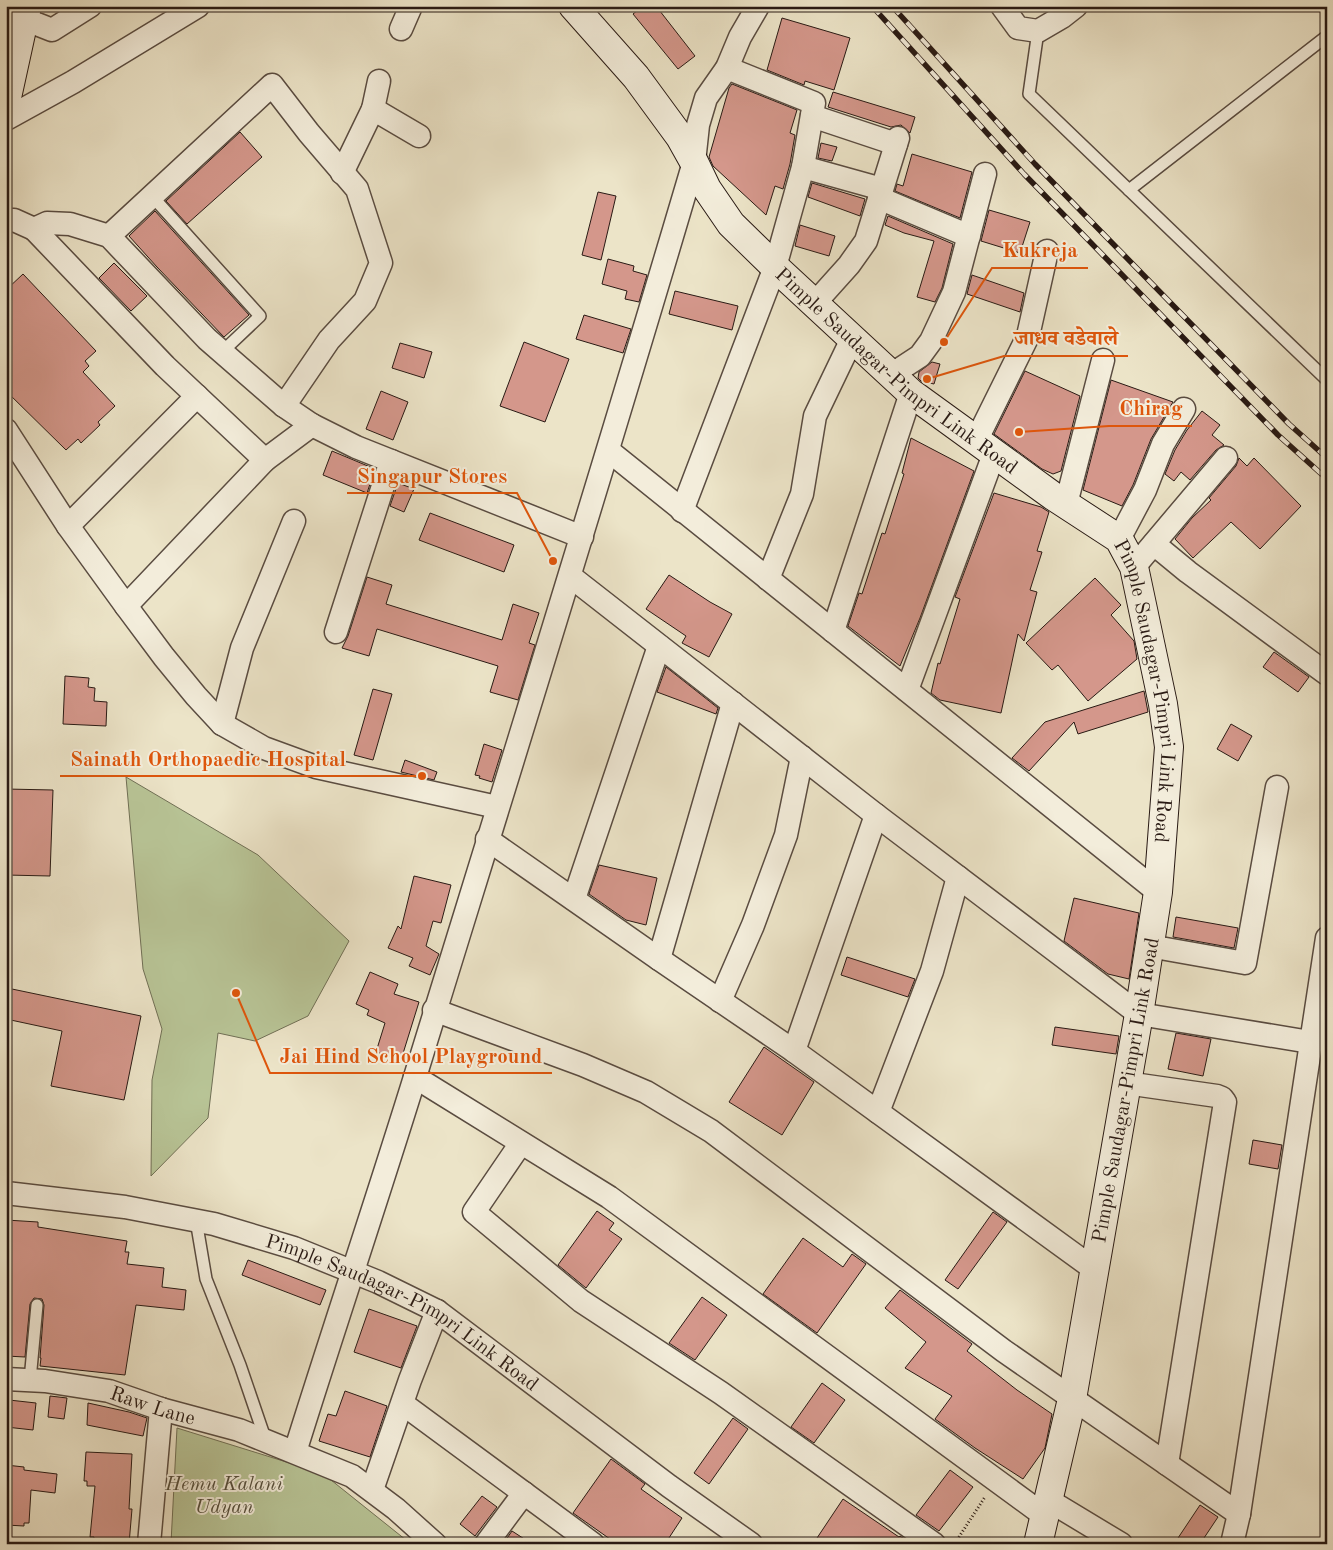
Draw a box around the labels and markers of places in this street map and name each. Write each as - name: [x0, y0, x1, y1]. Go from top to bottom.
- callout: Kukreja: [992, 232, 1088, 268]
- callout: जाधव वडेवाले: [1004, 320, 1128, 356]
- callout: Chirag: [1109, 390, 1192, 426]
- callout: Singapur Stores: [347, 457, 517, 493]
- callout: Sainath Orthopaedic Hospital: [60, 740, 356, 776]
- callout: Jai Hind School Playground: [270, 1037, 552, 1073]

